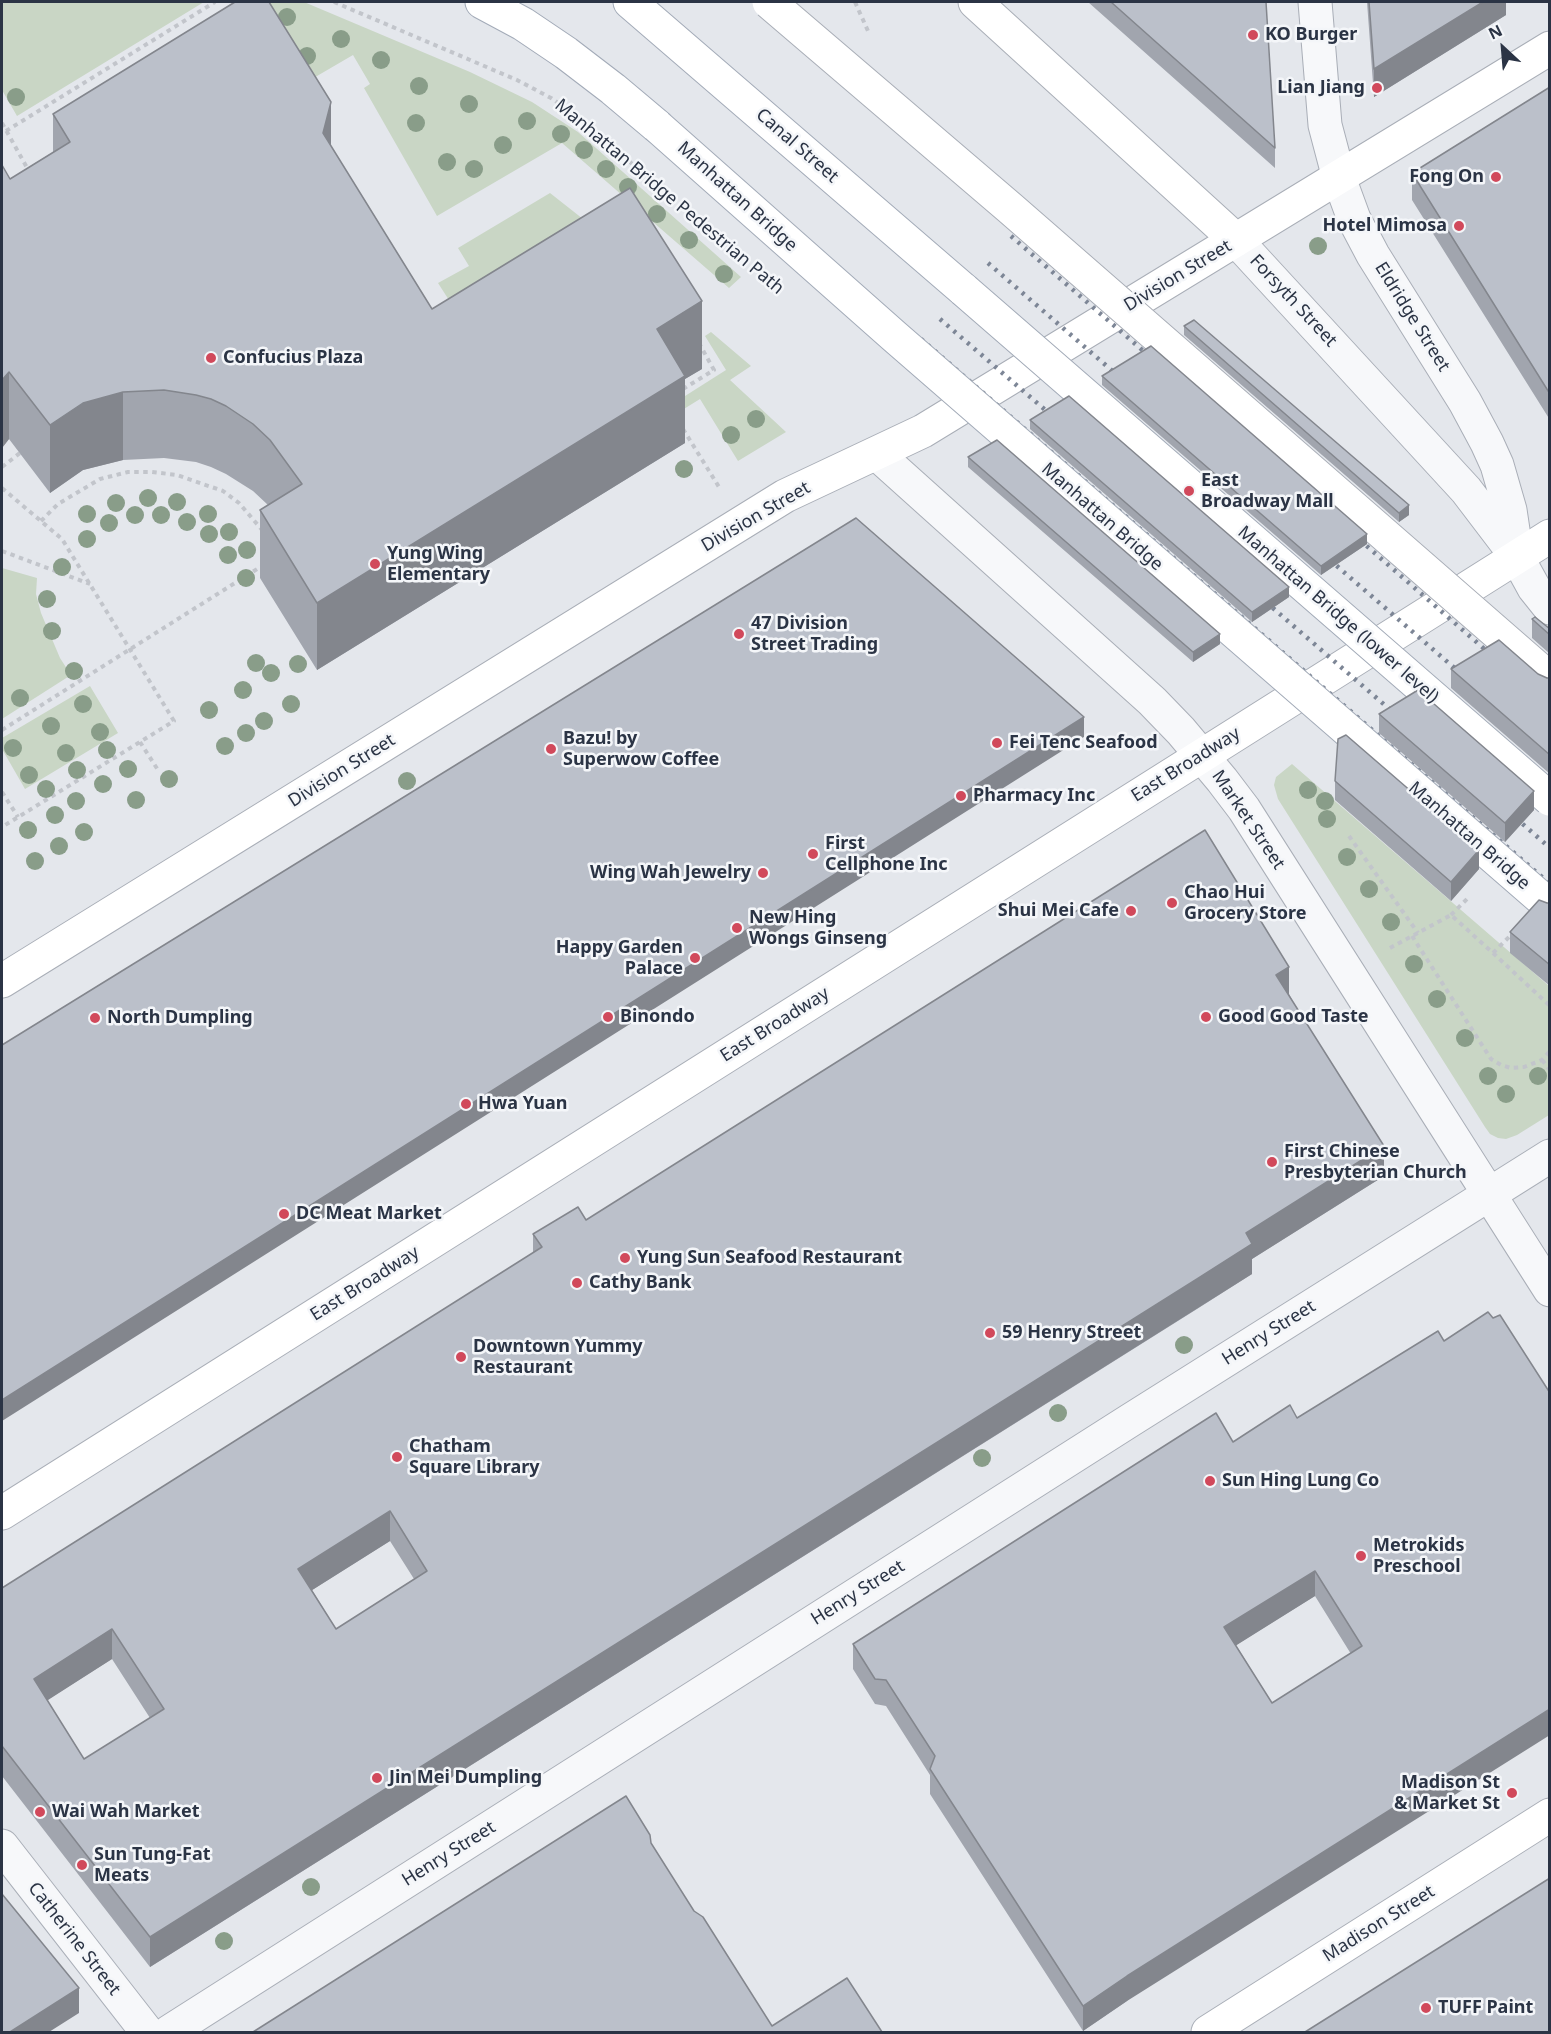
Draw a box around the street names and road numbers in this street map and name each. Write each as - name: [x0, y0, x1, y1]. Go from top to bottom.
- street label: Manhattan Bridge Pedestrian Path: [550, 95, 788, 299]
- street label: Canal Street: [751, 104, 843, 188]
- street label: Manhattan Bridge: [673, 138, 801, 256]
- street label: Division Street: [1120, 235, 1236, 317]
- street label: Forsyth Street: [1245, 250, 1341, 352]
- street label: Eldridge Street: [1370, 258, 1454, 376]
- street label: Manhattan Bridge: [1037, 458, 1167, 576]
- street label: Division Street: [698, 477, 814, 557]
- street label: Manhattan Bridge (lower level): [1233, 522, 1443, 708]
- street label: East Broadway: [1128, 723, 1244, 807]
- street label: Division Street: [285, 730, 399, 812]
- street label: Market Street: [1207, 766, 1289, 874]
- street label: Manhattan Bridge: [1404, 777, 1534, 895]
- street label: East Broadway: [717, 983, 833, 1067]
- street label: East Broadway: [307, 1242, 423, 1326]
- street label: Henry Street: [1218, 1296, 1320, 1370]
- street label: Henry Street: [807, 1556, 909, 1630]
- street label: Henry Street: [398, 1817, 500, 1891]
- street label: Catherine Street: [23, 1878, 125, 2000]
- street label: Madison Street: [1319, 1881, 1439, 1967]

